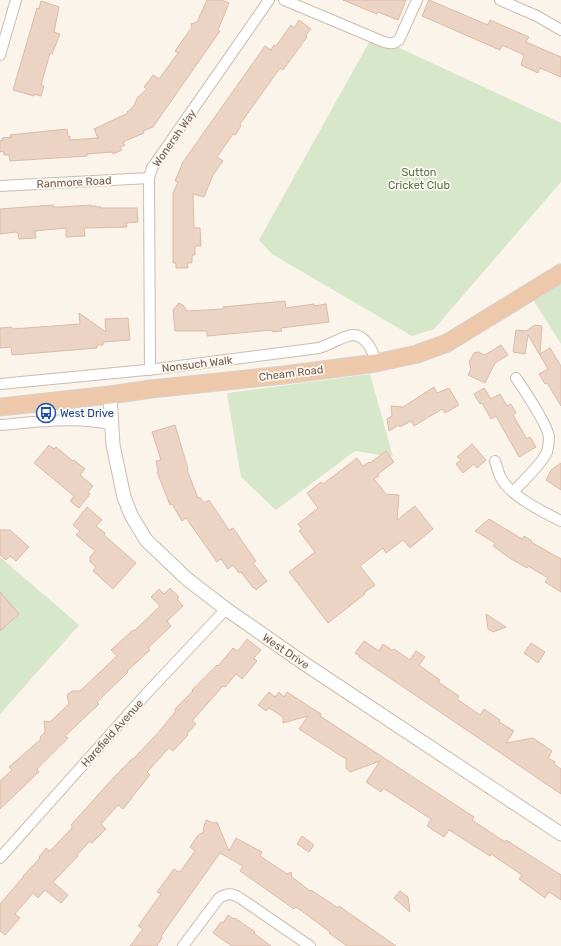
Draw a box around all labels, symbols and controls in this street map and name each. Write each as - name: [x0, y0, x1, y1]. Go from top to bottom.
- street label: Wonersh Way: [150, 107, 199, 170]
- park label: Sutton Cricket Club: [388, 166, 450, 192]
- street label: Ranmore Road: [36, 174, 112, 191]
- street label: Nonsuch Walk: [161, 354, 233, 375]
- street label: Cheam Road: [258, 363, 324, 384]
- bus stop icon: West Drive: [35, 402, 57, 424]
- place label: West Drive: [60, 407, 114, 420]
- street label: West Drive: [260, 631, 312, 672]
- street label: Harefield Avenue: [79, 697, 146, 770]

